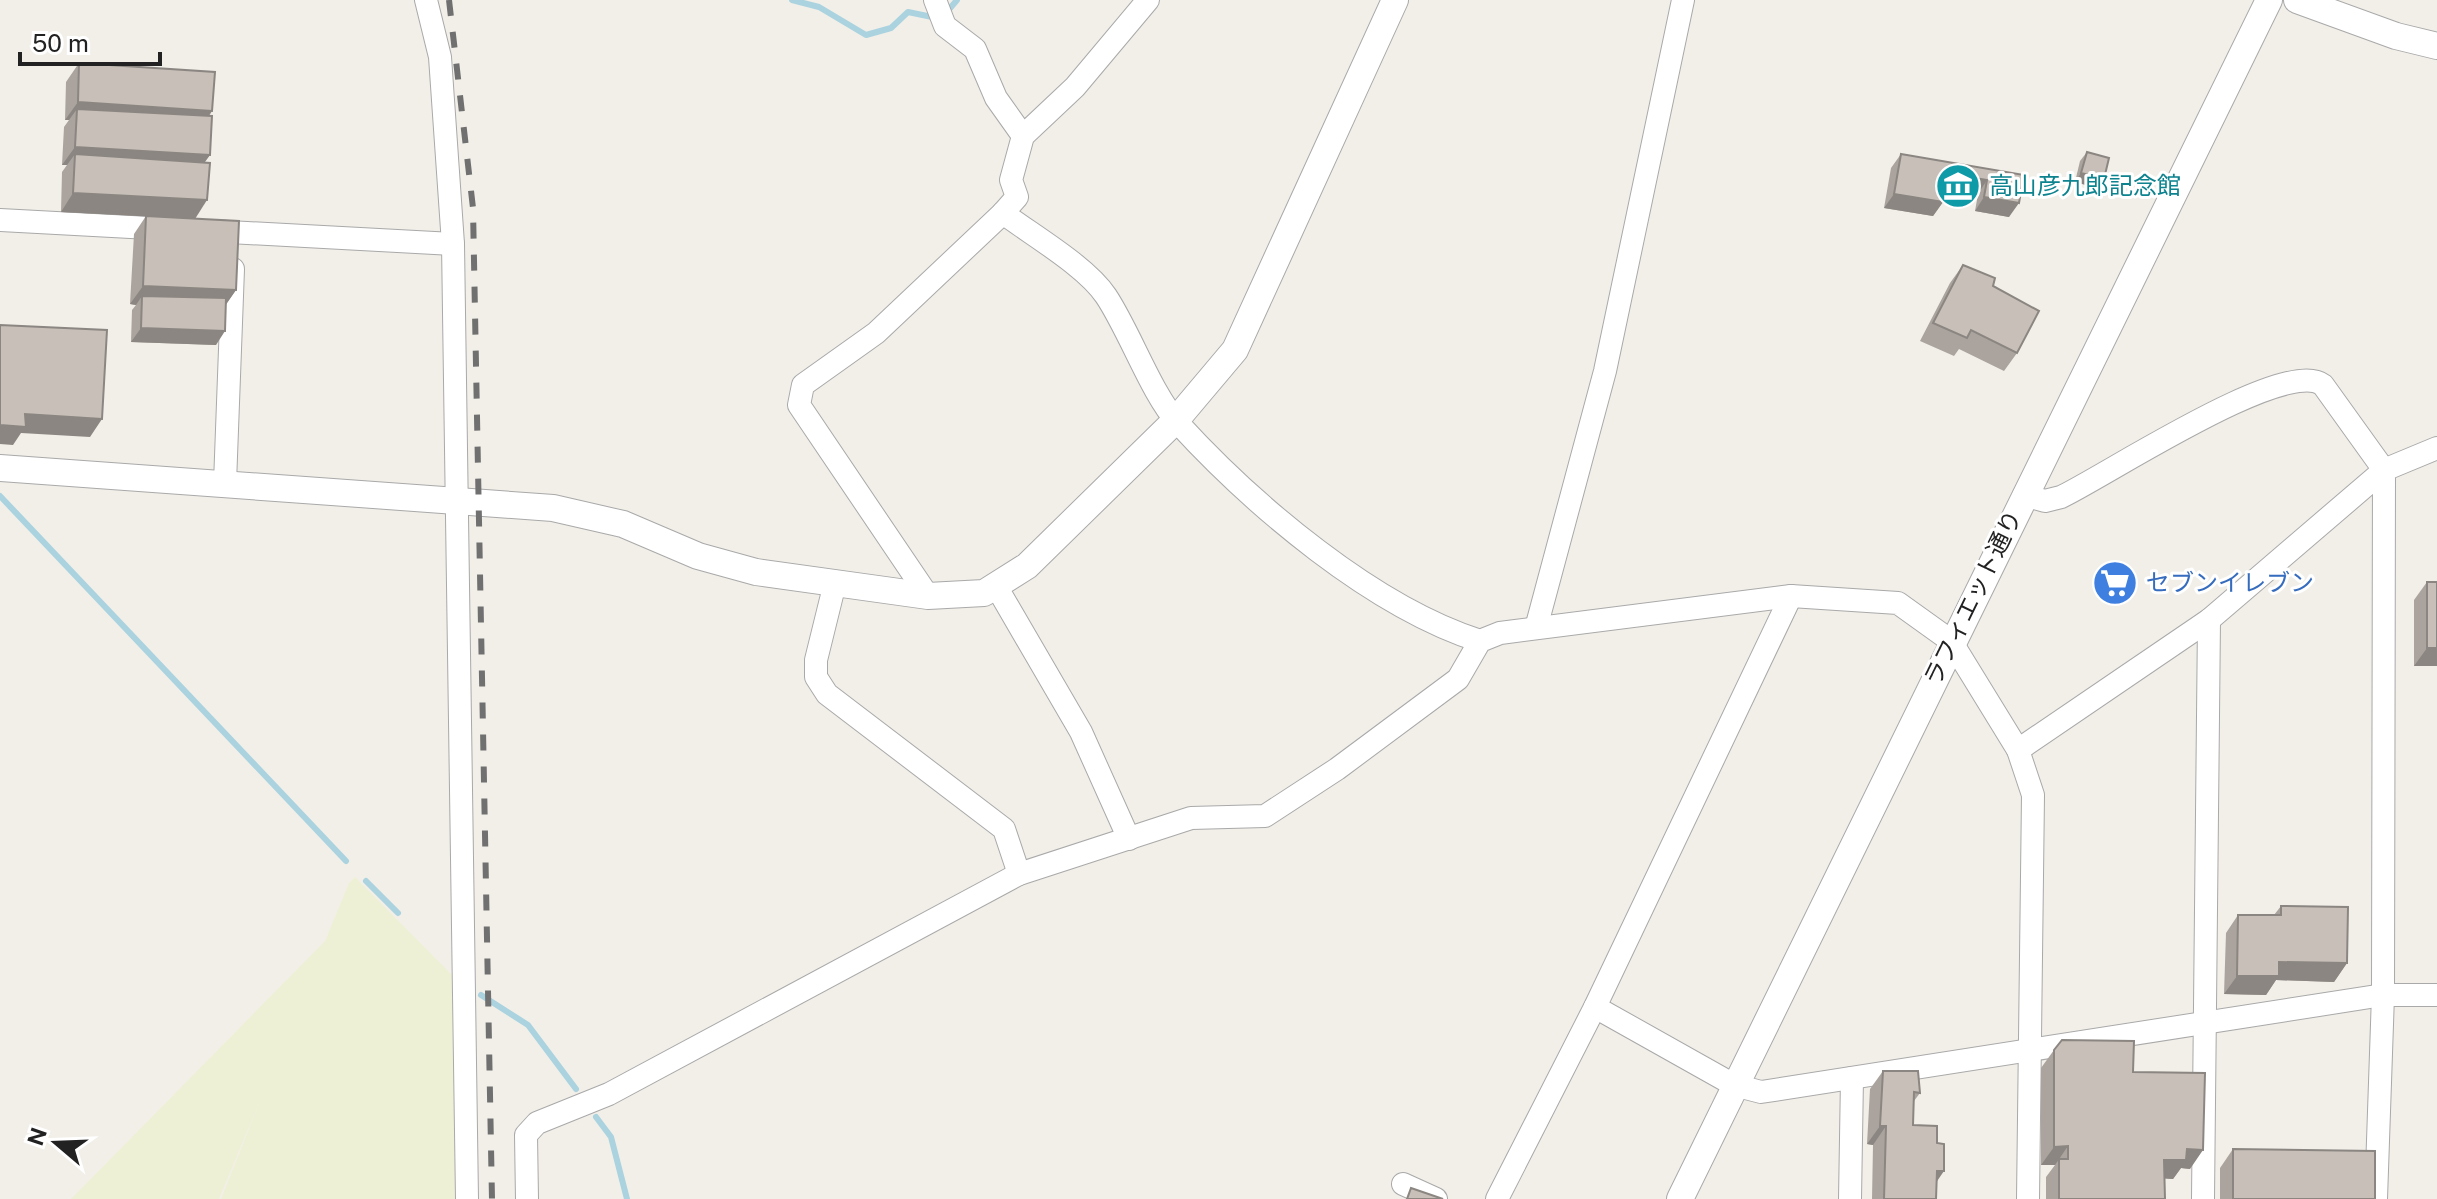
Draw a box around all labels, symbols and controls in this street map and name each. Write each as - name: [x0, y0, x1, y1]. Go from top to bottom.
- scale bar: [20, 16, 160, 66]
- text: 50 m: [32, 29, 89, 57]
- museum icon: 高山彦九郎記念館: [1934, 162, 1982, 210]
- place label: 高山彦九郎記念館: [1989, 171, 2181, 199]
- street label: ラフィエット通り: [1918, 505, 2027, 690]
- supermarket icon: セブンイレブン: [2091, 559, 2139, 607]
- place label: セブンイレブン: [2146, 568, 2314, 596]
- north arrow: [16, 1103, 96, 1183]
- text: N: [22, 1124, 52, 1149]

